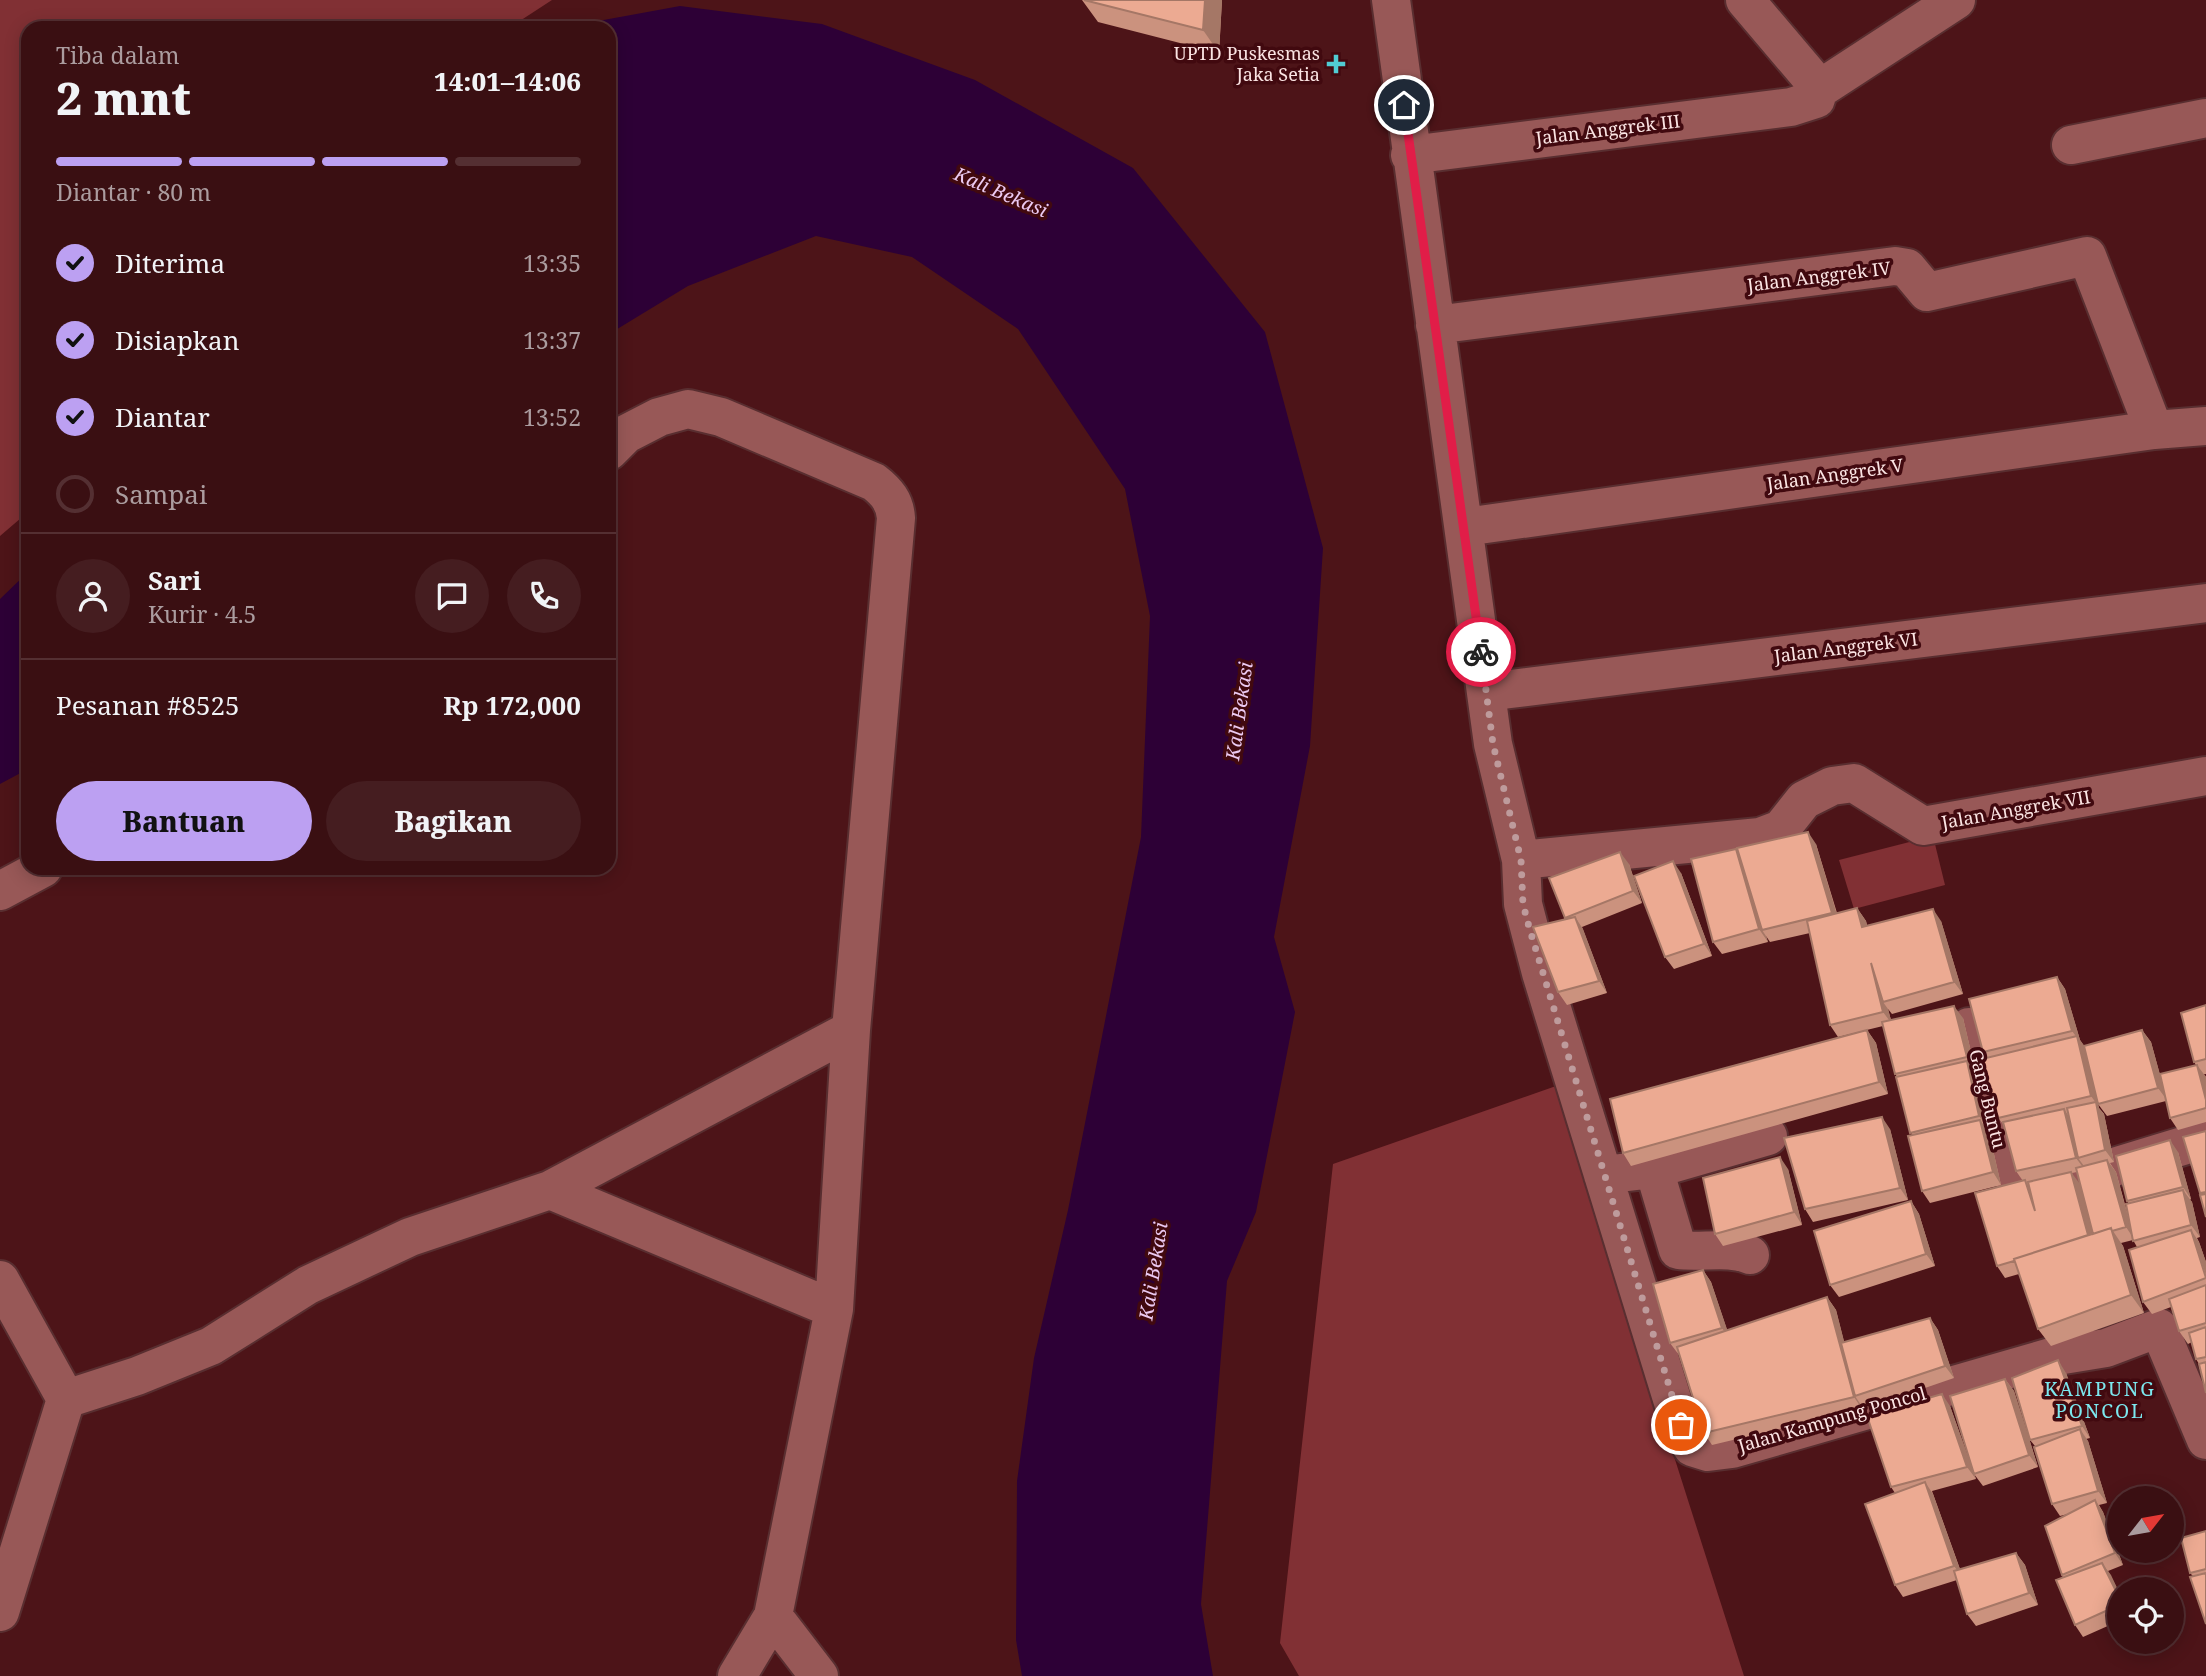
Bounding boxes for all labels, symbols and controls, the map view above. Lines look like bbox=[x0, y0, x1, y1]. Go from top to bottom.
text: Tiba dalam bbox=[56, 39, 179, 71]
place label: UPTD Puskesmas Jaka Setia bbox=[1174, 41, 1320, 86]
marker: UPTD Puskesmas Jaka Setia bbox=[1326, 54, 1346, 74]
text: 14:01–14:06 bbox=[434, 63, 581, 99]
text: 2 mnt bbox=[56, 66, 191, 128]
pin bbox=[1374, 75, 1434, 135]
icon: home bbox=[1385, 86, 1423, 124]
street label: Jalan Anggrek III bbox=[1533, 108, 1681, 150]
water label: Kali Bekasi bbox=[949, 160, 1052, 223]
text: Diantar · 80 m bbox=[56, 176, 211, 208]
icon: check bbox=[56, 244, 94, 282]
text: Diterima bbox=[115, 245, 225, 281]
text: 13:35 bbox=[523, 247, 581, 279]
street label: Jalan Anggrek IV bbox=[1745, 255, 1893, 297]
icon: check bbox=[56, 321, 94, 359]
text: Disiapkan bbox=[115, 322, 240, 358]
text: 13:37 bbox=[523, 324, 581, 356]
icon: check bbox=[56, 398, 94, 436]
text: Diantar bbox=[115, 399, 210, 435]
text: 13:52 bbox=[523, 401, 581, 433]
street label: Jalan Anggrek V bbox=[1764, 452, 1906, 496]
text: Sampai bbox=[115, 476, 207, 512]
button: person bbox=[56, 559, 130, 633]
button: chat bbox=[415, 559, 489, 633]
button: phone bbox=[507, 559, 581, 633]
text: Sari bbox=[148, 562, 201, 598]
text: Kurir · 4.5 bbox=[148, 598, 256, 630]
courier bbox=[1446, 617, 1516, 687]
street label: Jalan Anggrek VI bbox=[1772, 626, 1919, 668]
icon: bike bbox=[1462, 633, 1500, 671]
water label: Kali Bekasi bbox=[1219, 660, 1259, 763]
text: Pesanan #8525 bbox=[56, 687, 240, 723]
text: Rp 172,000 bbox=[443, 687, 581, 723]
button: Bantuan bbox=[56, 781, 312, 861]
button: Bagikan bbox=[326, 781, 581, 861]
street label: Jalan Anggrek VII bbox=[1938, 784, 2092, 834]
street label: Gang Buntu bbox=[1964, 1047, 2012, 1151]
water label: Kali Bekasi bbox=[1132, 1220, 1174, 1323]
district label: KAMPUNG PONCOL bbox=[2044, 1376, 2156, 1424]
street label: Jalan Kampung Poncol bbox=[1734, 1381, 1929, 1458]
pin bbox=[1651, 1395, 1711, 1455]
icon: bag bbox=[1662, 1406, 1700, 1444]
north arrow bbox=[2107, 1486, 2184, 1563]
map controls bbox=[2107, 1486, 2184, 1654]
button: locate bbox=[2107, 1577, 2184, 1654]

